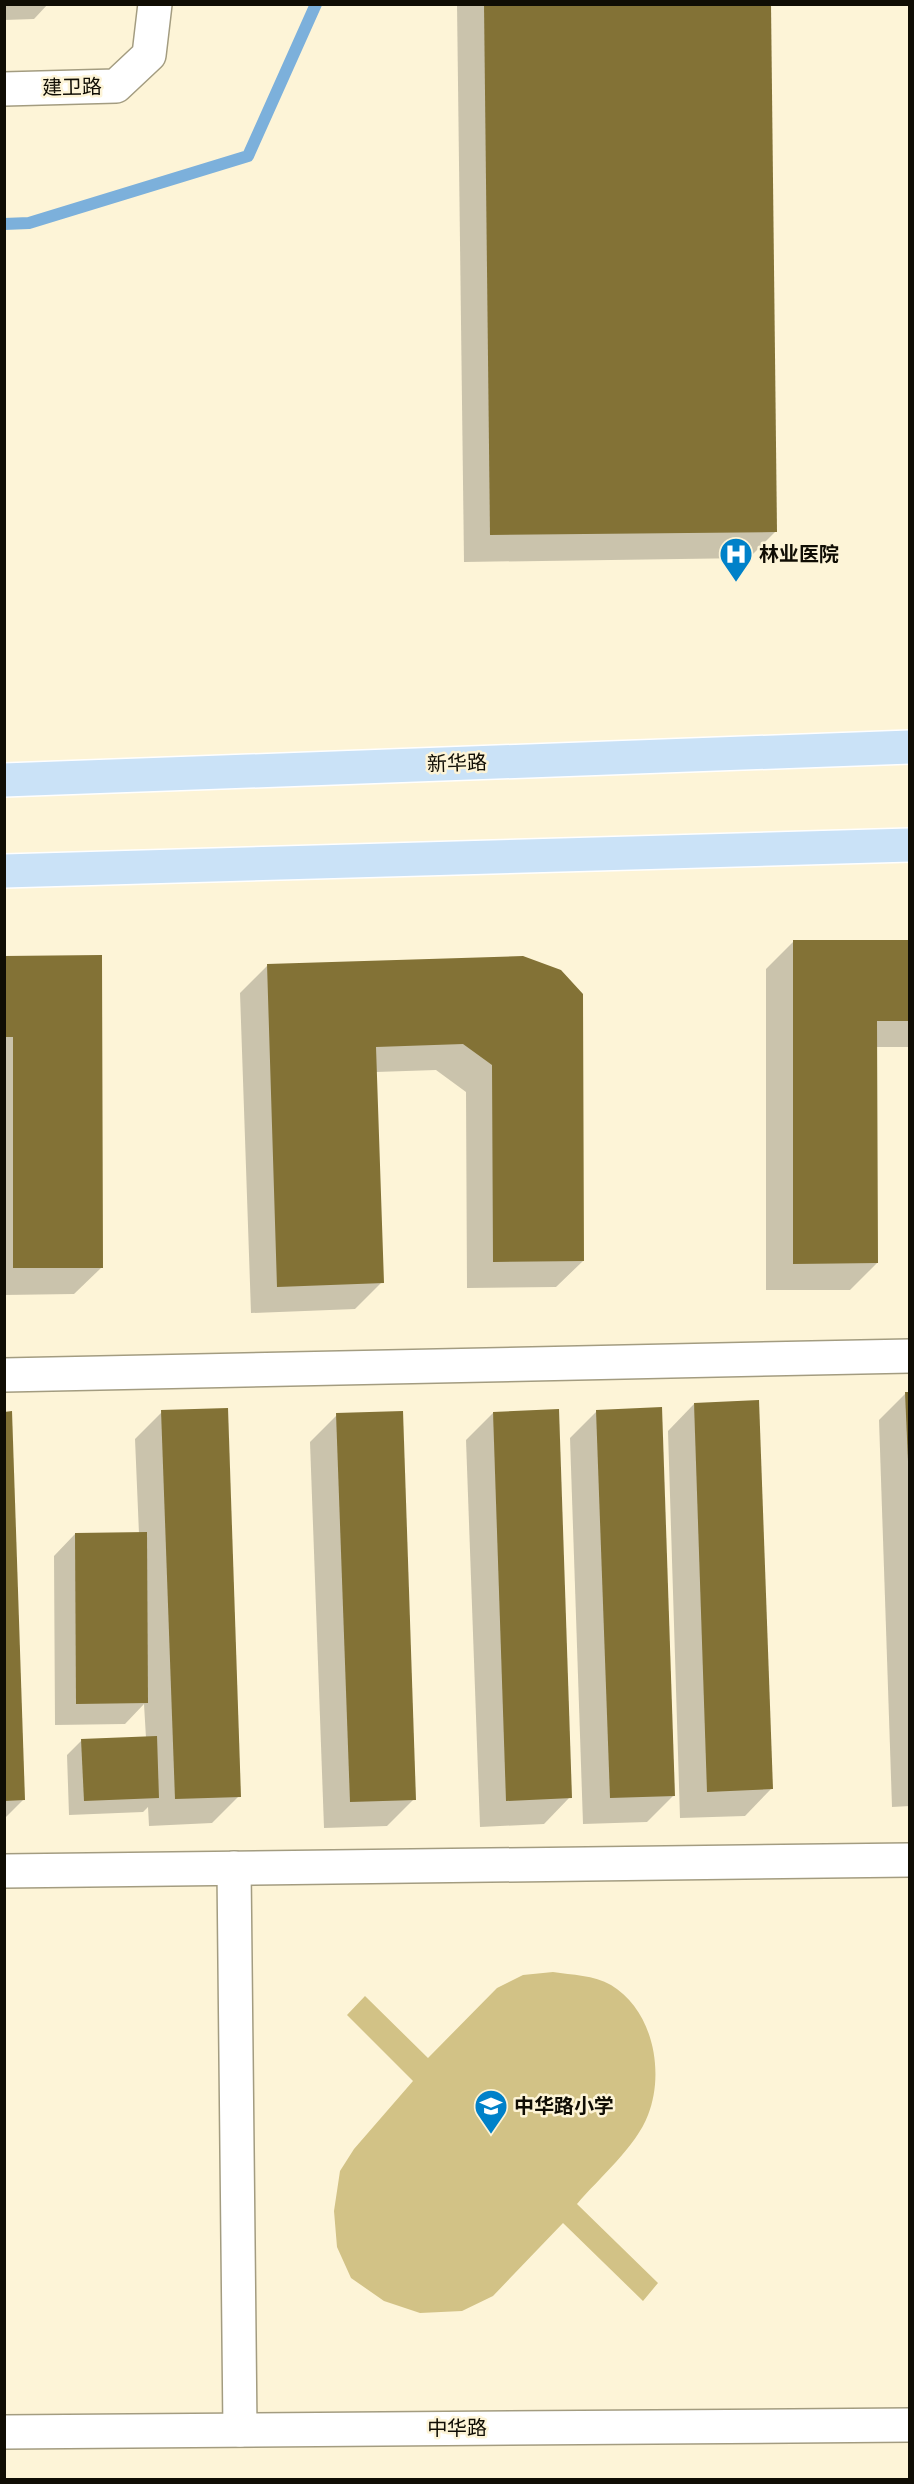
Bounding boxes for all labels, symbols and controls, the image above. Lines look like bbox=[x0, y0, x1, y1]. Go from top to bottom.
street label: 建卫路 bbox=[42, 73, 102, 99]
hospital icon: 林业医院 bbox=[718, 536, 754, 583]
place label: 林业医院 bbox=[759, 541, 839, 565]
street label: 新华路 bbox=[427, 749, 487, 775]
school or university icon: 中华路小学 bbox=[473, 2088, 509, 2135]
place label: 中华路小学 bbox=[514, 2093, 614, 2117]
street label: 中华路 bbox=[427, 2415, 487, 2439]

